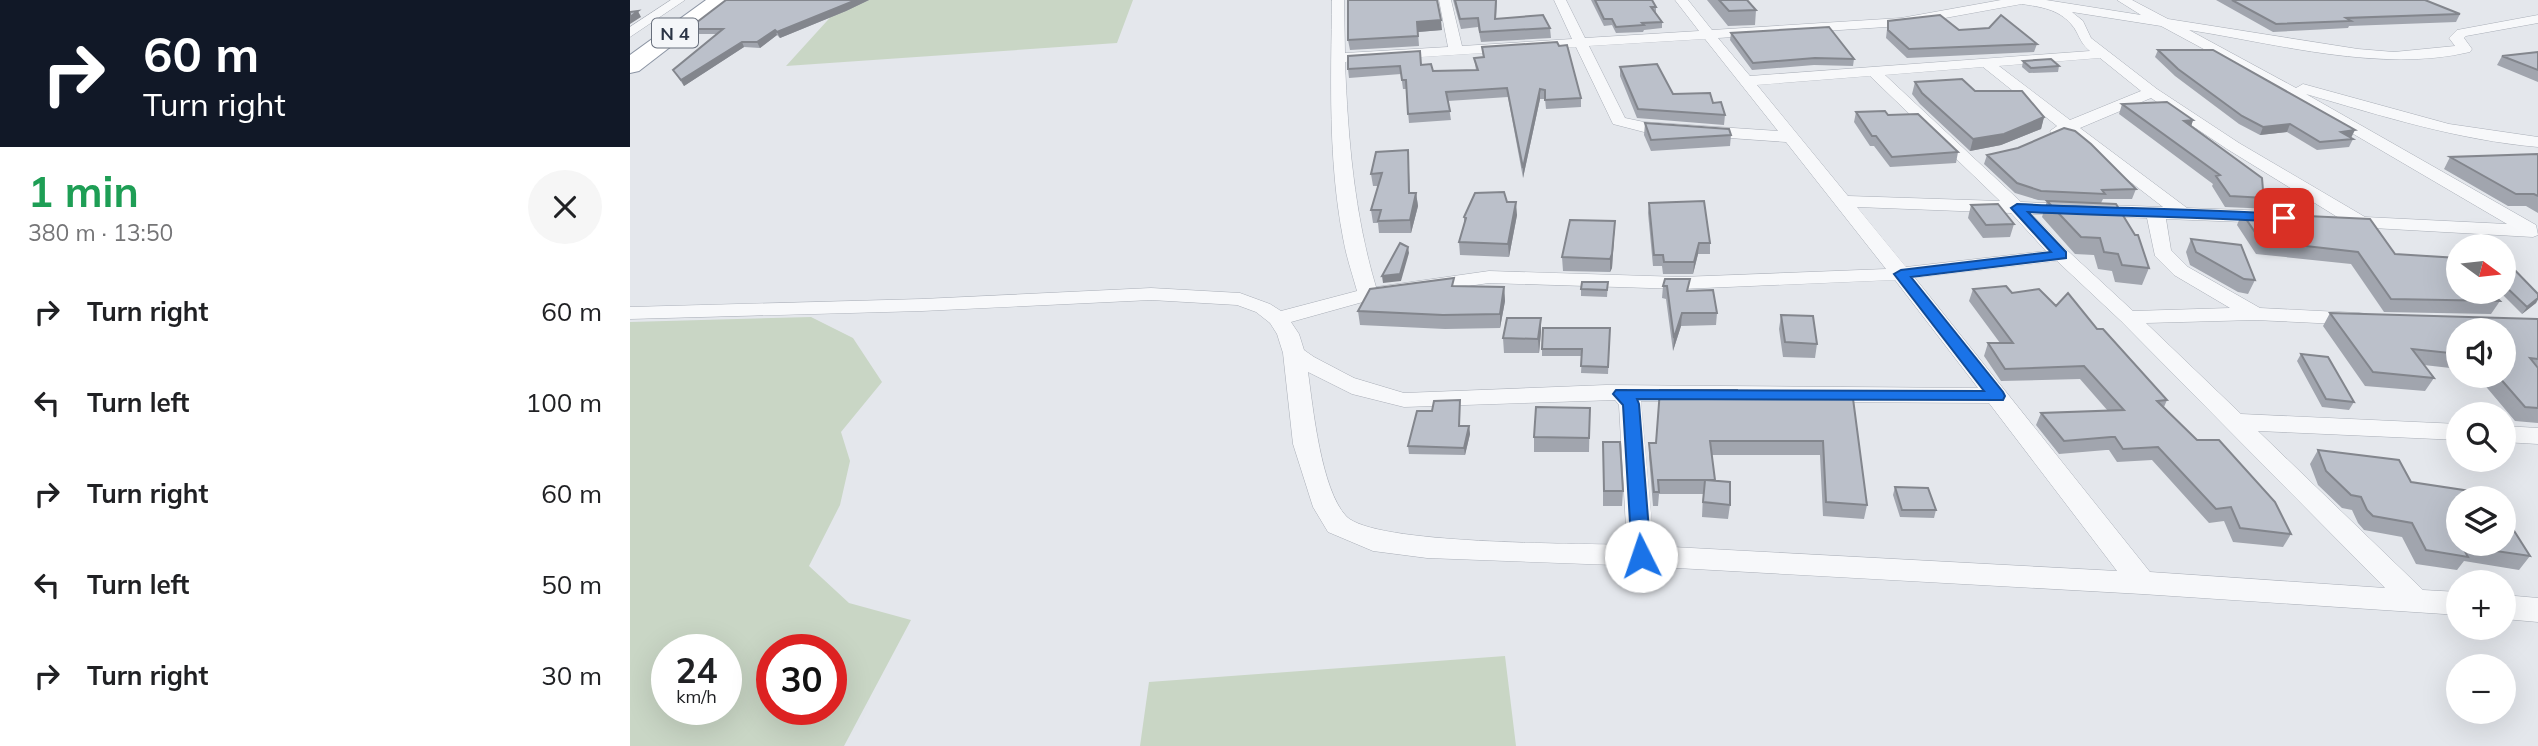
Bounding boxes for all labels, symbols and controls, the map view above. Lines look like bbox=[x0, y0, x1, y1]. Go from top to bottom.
road number: N 4 bbox=[652, 18, 698, 48]
text: 60 m bbox=[143, 23, 259, 84]
icon: right bbox=[28, 28, 119, 119]
text: Turn right bbox=[143, 84, 286, 124]
text: 1 min bbox=[28, 165, 139, 218]
button: close bbox=[528, 170, 602, 244]
pin bbox=[2254, 188, 2314, 248]
icon: arrive bbox=[2265, 199, 2303, 237]
text: 380 m · 13:50 bbox=[28, 218, 173, 247]
north arrow bbox=[2446, 234, 2516, 304]
map controls bbox=[2446, 234, 2516, 724]
icon: right bbox=[28, 293, 66, 331]
text: Turn right bbox=[87, 295, 208, 328]
text: 60 m bbox=[541, 295, 602, 328]
button: sound bbox=[2446, 318, 2516, 388]
icon: left bbox=[28, 384, 66, 422]
text: Turn left bbox=[87, 386, 189, 419]
text: 100 m bbox=[526, 386, 602, 419]
button: search bbox=[2446, 402, 2516, 472]
icon: right bbox=[28, 475, 66, 513]
text: Turn right bbox=[87, 477, 208, 510]
text: 60 m bbox=[541, 477, 602, 510]
button: layers bbox=[2446, 486, 2516, 556]
position arrow bbox=[1604, 519, 1678, 593]
icon: left bbox=[28, 566, 66, 604]
text: Turn left bbox=[87, 568, 189, 601]
text: 50 m bbox=[541, 568, 602, 601]
button: + bbox=[2446, 570, 2516, 640]
speed limit sign: 30 bbox=[756, 634, 847, 725]
text: 24 bbox=[675, 648, 718, 692]
button: − bbox=[2446, 654, 2516, 724]
icon: right bbox=[28, 657, 66, 695]
text: Turn right bbox=[87, 659, 208, 692]
text: 30 m bbox=[541, 659, 602, 692]
text: km/h bbox=[676, 685, 717, 708]

